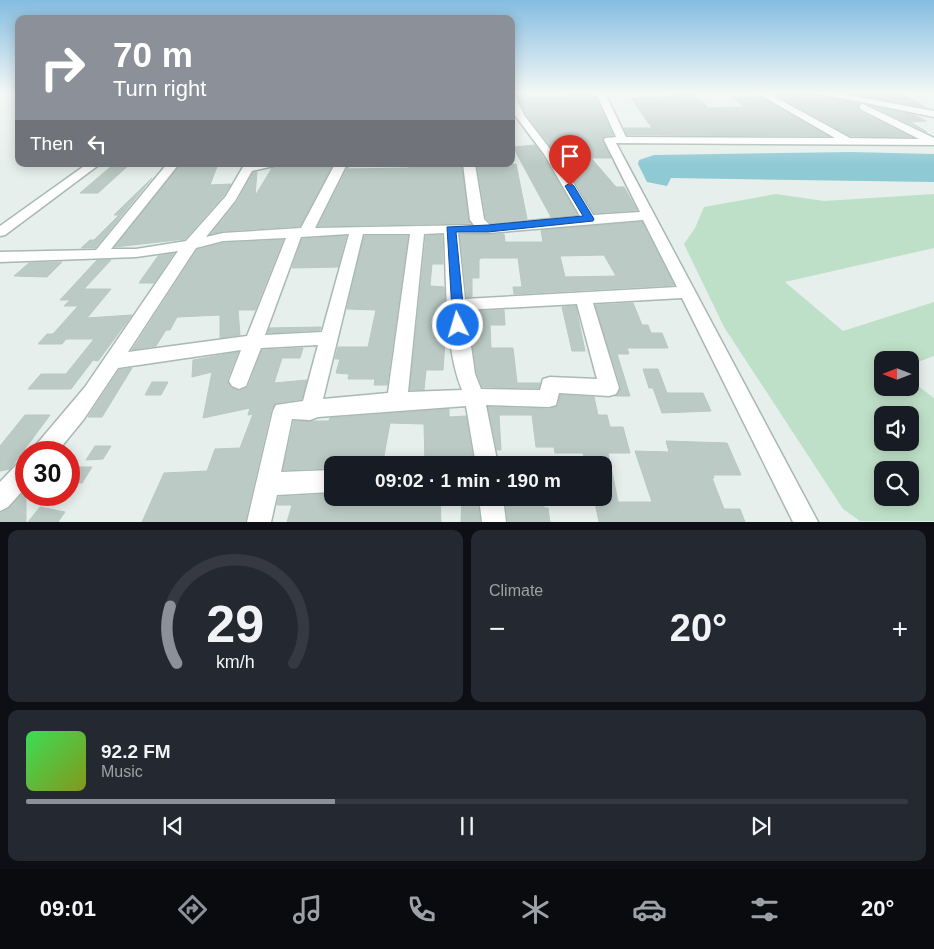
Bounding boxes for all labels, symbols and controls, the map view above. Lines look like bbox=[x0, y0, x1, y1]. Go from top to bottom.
icon: right bbox=[30, 35, 95, 100]
text: 70 m bbox=[113, 35, 193, 74]
text: Turn right bbox=[113, 76, 206, 101]
icon: left bbox=[83, 130, 111, 158]
text: Then bbox=[30, 133, 73, 154]
pin bbox=[549, 135, 591, 186]
icon: arrive bbox=[556, 142, 584, 170]
position arrow bbox=[431, 298, 483, 350]
north arrow bbox=[874, 351, 919, 396]
map controls bbox=[874, 351, 919, 506]
button: sound bbox=[874, 406, 919, 451]
speed limit sign: 30 bbox=[15, 441, 80, 506]
button: search bbox=[874, 461, 919, 506]
text: 09:02 · 1 min · 190 m bbox=[375, 470, 561, 491]
text: Climate bbox=[489, 582, 543, 599]
text: 29 bbox=[207, 595, 264, 653]
text: 20° bbox=[670, 607, 727, 649]
text: − bbox=[489, 613, 505, 644]
text: + bbox=[892, 613, 908, 644]
text: km/h bbox=[216, 652, 255, 672]
text: 92.2 FM bbox=[101, 741, 171, 762]
text: Music bbox=[101, 763, 143, 780]
icon: previous bbox=[159, 812, 187, 840]
icon: pause bbox=[453, 812, 481, 840]
icon: next bbox=[747, 812, 775, 840]
icon: directions bbox=[175, 892, 210, 927]
icon: music bbox=[290, 892, 325, 927]
icon: phone bbox=[404, 892, 439, 927]
icon: climate bbox=[518, 892, 553, 927]
icon: car bbox=[632, 892, 667, 927]
icon: filters bbox=[747, 892, 782, 927]
text: 09:01 bbox=[40, 896, 96, 921]
text: 20° bbox=[861, 896, 894, 921]

